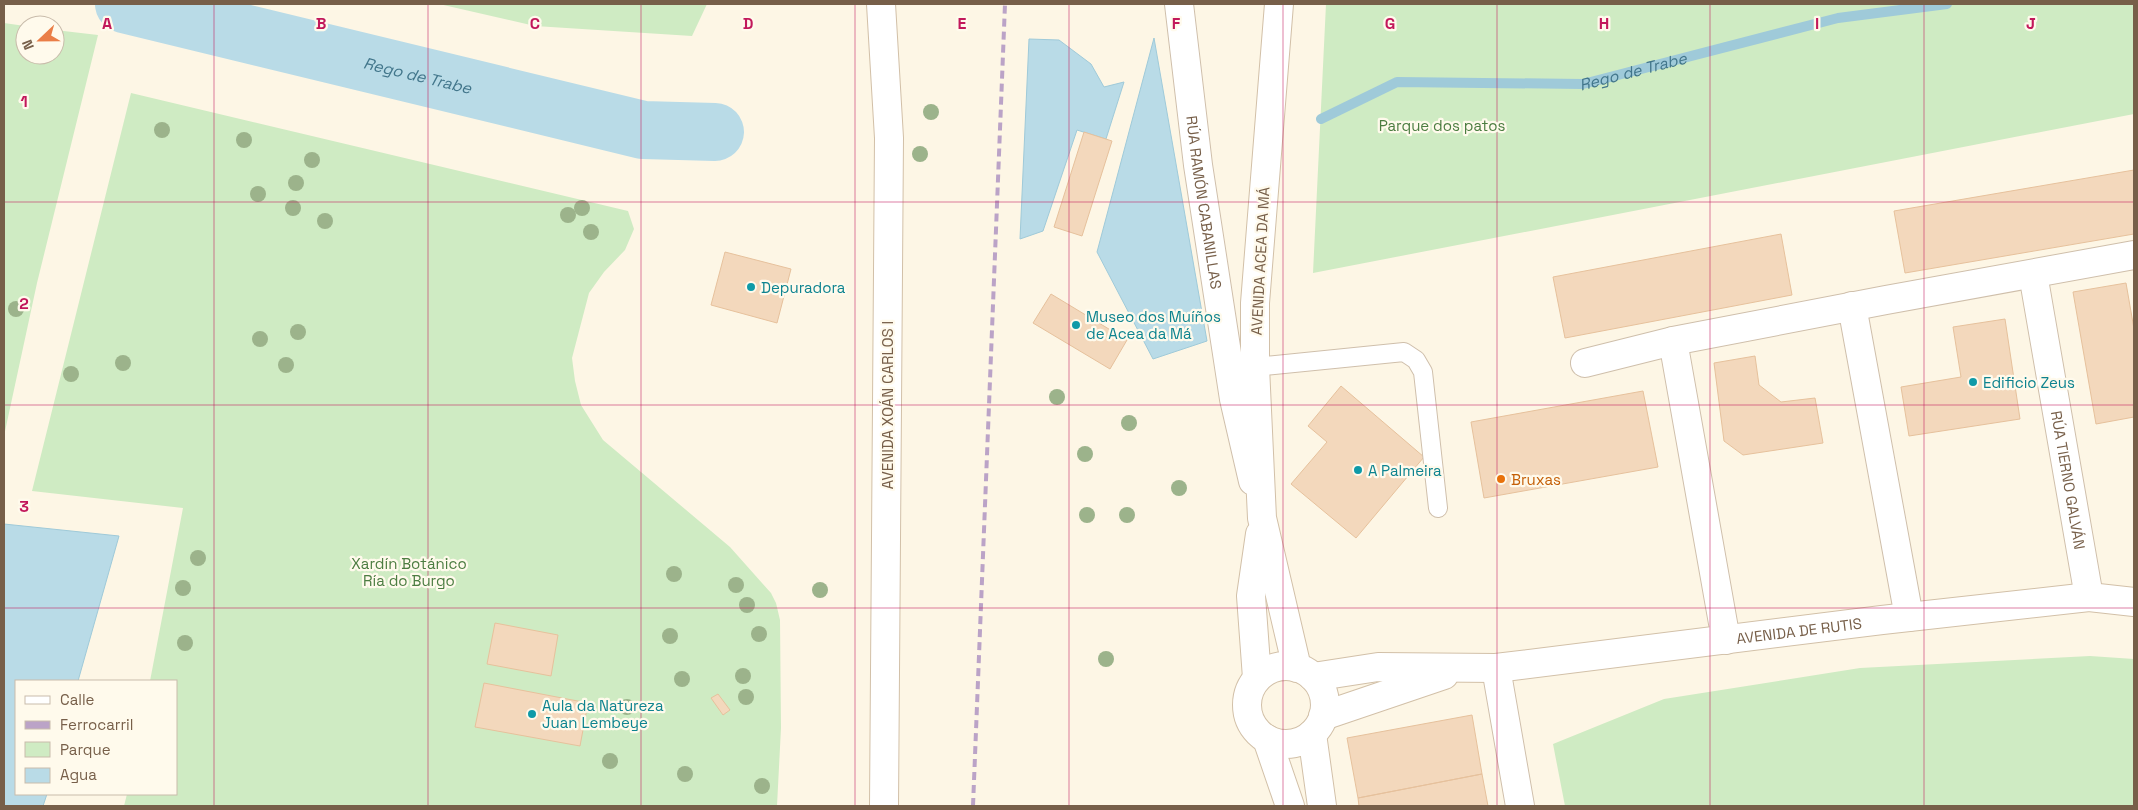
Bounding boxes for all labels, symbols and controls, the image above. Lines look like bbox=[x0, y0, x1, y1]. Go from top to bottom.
text: A bbox=[102, 13, 112, 34]
text: B bbox=[316, 13, 326, 34]
text: C bbox=[530, 13, 540, 34]
text: D bbox=[743, 13, 753, 34]
text: E bbox=[958, 13, 967, 34]
text: F bbox=[1172, 13, 1181, 34]
text: G bbox=[1385, 13, 1395, 34]
text: H bbox=[1599, 13, 1609, 34]
text: I bbox=[1815, 13, 1819, 34]
text: J bbox=[2026, 13, 2036, 34]
north arrow bbox=[15, 15, 65, 65]
text: N bbox=[18, 37, 38, 53]
water label: Rego de Trabe bbox=[1577, 47, 1689, 95]
water label: Rego de Trabe bbox=[361, 52, 474, 99]
text: 1 bbox=[20, 91, 28, 112]
street label: RÚA RAMÓN CABANILLAS bbox=[1183, 115, 1226, 290]
park label: Parque dos patos bbox=[1379, 116, 1505, 135]
street label: AVENIDA ACEA DA MÁ bbox=[1247, 186, 1273, 336]
place label: Depuradora bbox=[761, 278, 846, 297]
marker: Depuradora bbox=[745, 281, 757, 293]
text: 2 bbox=[19, 293, 29, 314]
place label: Museo dos Muíños de Acea da Má bbox=[1086, 307, 1221, 343]
marker: Museo dos Muíños de Acea da Má bbox=[1070, 319, 1082, 331]
street label: AVENIDA XOÁN CARLOS I bbox=[878, 321, 897, 489]
place label: Edificio Zeus bbox=[1983, 373, 2075, 392]
marker: Edificio Zeus bbox=[1967, 376, 1979, 388]
street label: RÚA TIERNO GALVÁN bbox=[2047, 409, 2090, 551]
place label: A Palmeira bbox=[1368, 461, 1442, 480]
marker: A Palmeira bbox=[1352, 464, 1364, 476]
place label: Bruxas bbox=[1511, 470, 1561, 489]
marker: Bruxas bbox=[1495, 473, 1507, 485]
text: 3 bbox=[19, 496, 29, 517]
park label: Xardín Botánico Ría do Burgo bbox=[351, 554, 467, 590]
street label: AVENIDA DE RUTIS bbox=[1735, 613, 1863, 648]
legend bbox=[15, 680, 178, 795]
text: Calle bbox=[60, 690, 95, 709]
place label: Aula da Natureza Juan Lembeye bbox=[542, 696, 664, 732]
marker: Aula da Natureza Juan Lembeye bbox=[526, 708, 538, 720]
text: Ferrocarril bbox=[60, 715, 133, 734]
text: Parque bbox=[60, 740, 111, 759]
text: Agua bbox=[60, 765, 97, 784]

